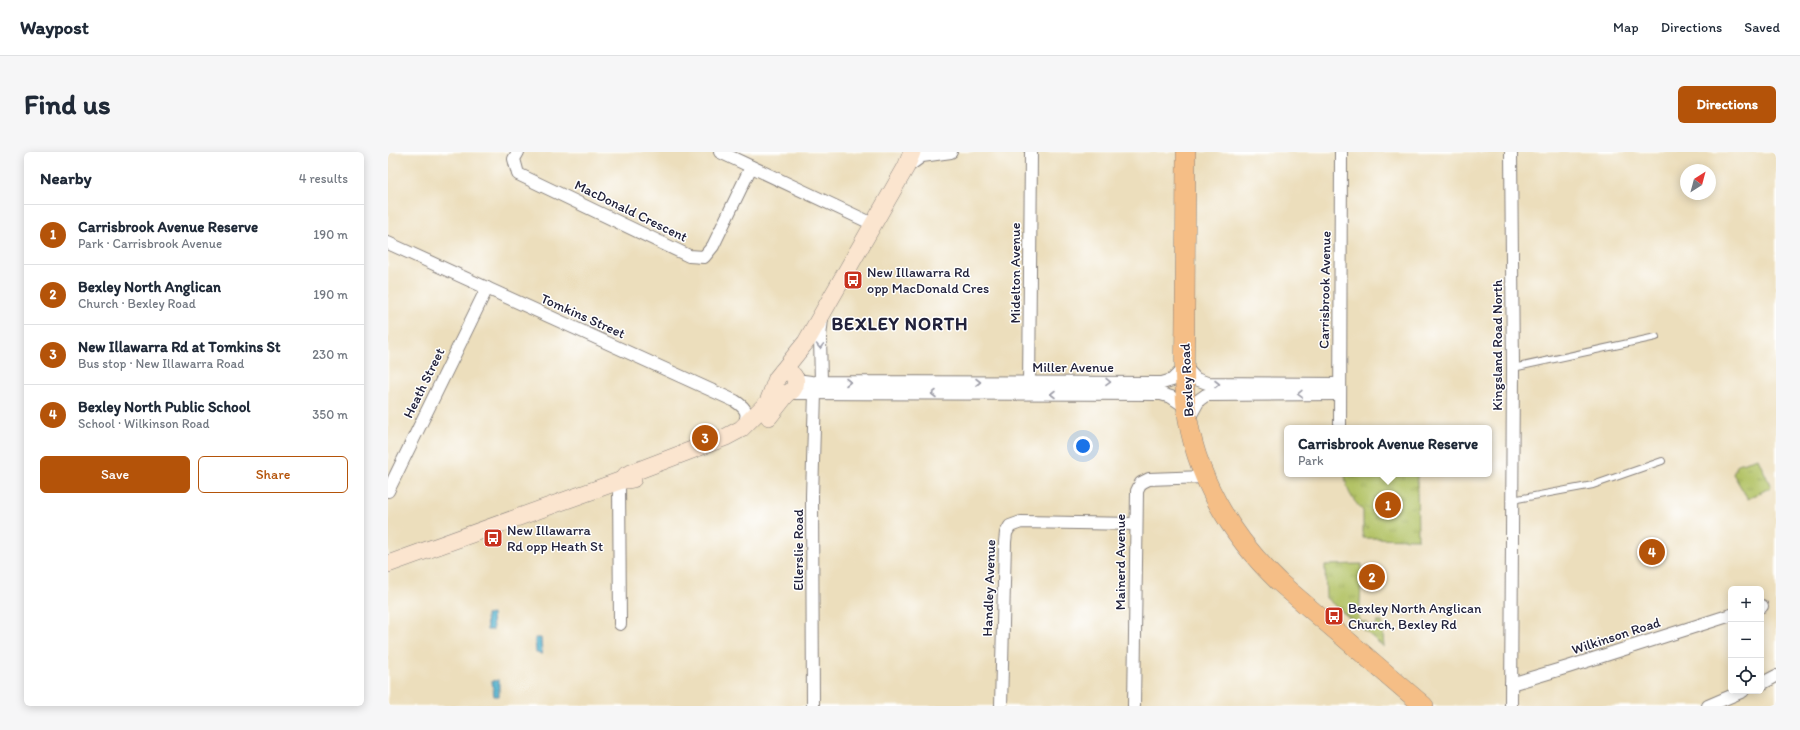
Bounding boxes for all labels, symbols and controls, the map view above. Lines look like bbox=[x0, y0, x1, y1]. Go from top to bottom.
text: Waypost bbox=[20, 16, 89, 39]
text: Map bbox=[1613, 19, 1639, 36]
text: Directions bbox=[1661, 19, 1722, 36]
text: Saved bbox=[1744, 19, 1780, 36]
button: Directions bbox=[1678, 86, 1776, 123]
text: Find us bbox=[24, 87, 111, 121]
north arrow bbox=[1680, 164, 1716, 200]
text: Nearby bbox=[40, 168, 92, 188]
text: 4 results bbox=[299, 171, 348, 186]
street label: MacDonald Crescent bbox=[572, 176, 690, 246]
text: Carrisbrook Avenue Reserve bbox=[78, 218, 258, 236]
street label: Midelton Avenue bbox=[1007, 222, 1024, 323]
text: 1 bbox=[50, 227, 56, 242]
text: 190 m bbox=[313, 227, 348, 242]
street label: Carrisbrook Avenue bbox=[1315, 231, 1335, 349]
text: Park · Carrisbrook Avenue bbox=[78, 236, 222, 251]
place label: New Illawarra Rd opp MacDonald Cres bbox=[867, 264, 989, 297]
bus stop icon: New Illawarra Rd opp MacDonald Cres bbox=[842, 269, 864, 291]
text: Bexley North Anglican bbox=[78, 278, 221, 296]
street label: Kingsland Road North bbox=[1489, 279, 1506, 411]
text: 2 bbox=[50, 287, 56, 302]
text: 190 m bbox=[313, 287, 348, 302]
street label: Tomkins Street bbox=[538, 290, 628, 342]
text: Church · Bexley Road bbox=[78, 296, 196, 311]
district label: BEXLEY NORTH bbox=[831, 313, 969, 335]
text: New Illawarra Rd at Tomkins St bbox=[78, 338, 281, 356]
one-way arrow bbox=[816, 343, 824, 349]
street label: Bexley Road bbox=[1177, 343, 1197, 417]
street label: Heath Street bbox=[400, 345, 448, 421]
text: 3 bbox=[49, 347, 57, 362]
text: 230 m bbox=[312, 347, 348, 362]
text: Bus stop · New Illawarra Road bbox=[78, 356, 245, 371]
street label: Miller Avenue bbox=[1032, 359, 1114, 376]
one-way arrow bbox=[845, 378, 851, 386]
one-way arrow bbox=[975, 378, 981, 386]
one-way arrow bbox=[1105, 378, 1111, 386]
one-way arrow bbox=[1214, 380, 1220, 388]
one-way arrow bbox=[931, 390, 937, 398]
one-way arrow bbox=[1050, 390, 1056, 398]
one-way arrow bbox=[1297, 390, 1303, 398]
text: Bexley North Public School bbox=[78, 398, 251, 416]
text: 4 bbox=[49, 407, 57, 422]
text: 350 m bbox=[312, 407, 348, 422]
text: School · Wilkinson Road bbox=[78, 416, 210, 431]
pin: 3 bbox=[692, 423, 718, 453]
popup bbox=[1284, 425, 1492, 477]
text: Carrisbrook Avenue Reserve bbox=[1298, 435, 1478, 453]
your location bbox=[1073, 436, 1093, 456]
text: Park bbox=[1298, 453, 1324, 468]
button: Save bbox=[40, 456, 190, 493]
button: Share bbox=[198, 456, 348, 493]
pin: 1 bbox=[1375, 490, 1401, 520]
street label: Ellerslie Road bbox=[790, 509, 807, 591]
street label: Mainerd Avenue bbox=[1112, 514, 1129, 610]
place label: New Illawarra Rd opp Heath St bbox=[507, 522, 603, 555]
bus stop icon: New Illawarra Rd opp Heath St bbox=[482, 527, 504, 549]
pin: 4 bbox=[1639, 537, 1665, 567]
street label: Handley Avenue bbox=[979, 539, 999, 637]
pin: 2 bbox=[1359, 562, 1385, 592]
map controls bbox=[1728, 586, 1764, 694]
button: + bbox=[1728, 586, 1764, 622]
place label: Bexley North Anglican Church, Bexley Rd bbox=[1348, 600, 1482, 633]
bus stop icon: Bexley North Anglican Church, Bexley Rd bbox=[1323, 605, 1345, 627]
street label: Wilkinson Road bbox=[1570, 614, 1663, 658]
button: − bbox=[1728, 622, 1764, 658]
button: locate bbox=[1728, 658, 1764, 694]

